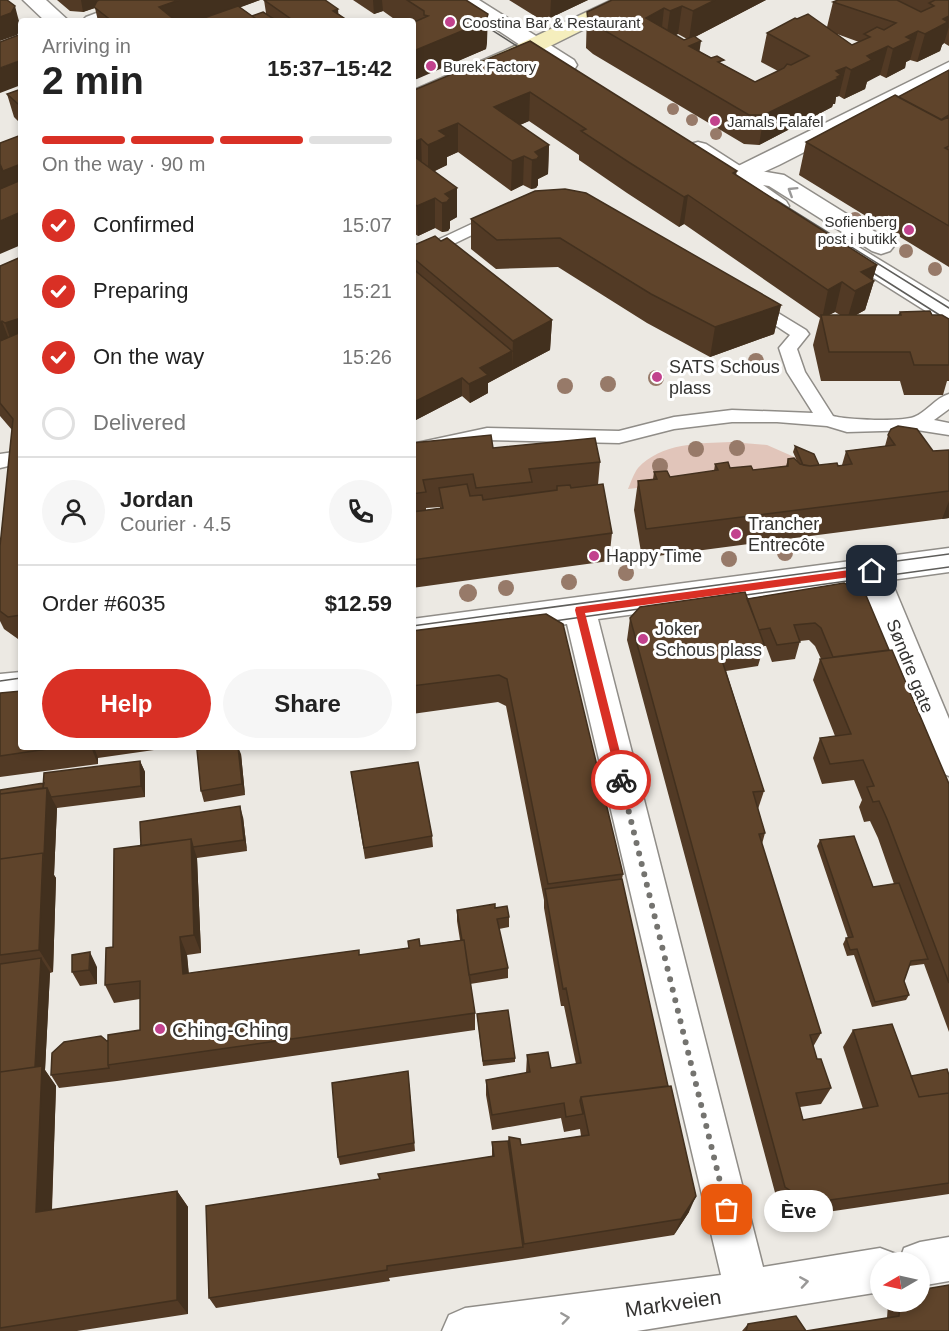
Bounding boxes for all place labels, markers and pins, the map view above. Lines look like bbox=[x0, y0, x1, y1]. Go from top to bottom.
place label: Coostina Bar & Restaurant bbox=[462, 14, 641, 31]
marker: Coostina Bar & Restaurant bbox=[443, 15, 457, 29]
place label: Burek Factory bbox=[443, 58, 537, 75]
marker: Burek Factory bbox=[424, 59, 438, 73]
place label: Jamals Falafel bbox=[727, 113, 824, 130]
marker: Jamals Falafel bbox=[708, 114, 722, 128]
place label: Sofienberg post i butikk bbox=[818, 213, 897, 247]
marker: Sofienberg post i butikk bbox=[902, 223, 916, 237]
place label: SATS Schous plass bbox=[669, 357, 780, 398]
marker: SATS Schous plass bbox=[650, 370, 664, 384]
place label: Trancher Entrecôte bbox=[748, 514, 825, 555]
marker: Trancher Entrecôte bbox=[729, 527, 743, 541]
pin bbox=[846, 545, 897, 596]
place label: Happy Time bbox=[606, 546, 702, 566]
marker: Happy Time bbox=[587, 549, 601, 563]
place label: Joker Schous plass bbox=[655, 619, 762, 660]
marker: Joker Schous plass bbox=[636, 632, 650, 646]
place label: Ching-Ching bbox=[172, 1018, 289, 1041]
marker: Ching-Ching bbox=[153, 1022, 167, 1036]
pin bbox=[701, 1184, 752, 1235]
callout: Ève bbox=[763, 1189, 832, 1231]

